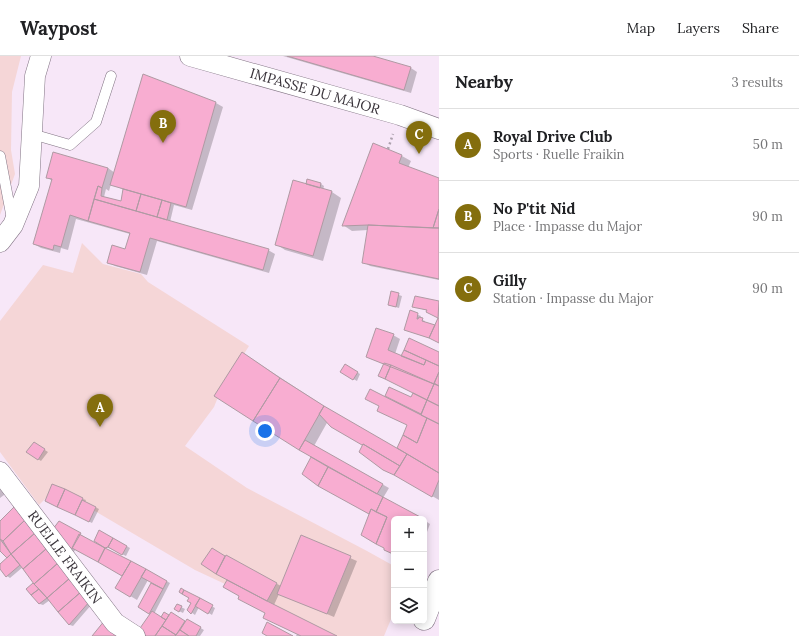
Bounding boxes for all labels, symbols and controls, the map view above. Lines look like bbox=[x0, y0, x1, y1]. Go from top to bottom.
text: Waypost bbox=[20, 16, 97, 40]
text: Map bbox=[627, 19, 655, 37]
text: Layers bbox=[677, 19, 720, 37]
text: Share bbox=[742, 19, 779, 37]
street label: IMPASSE DU MAJOR bbox=[248, 64, 382, 118]
text: Nearby bbox=[455, 71, 513, 93]
text: 3 results bbox=[731, 74, 783, 91]
pin: B bbox=[150, 110, 176, 143]
pin: C bbox=[406, 121, 432, 154]
text: Royal Drive Club bbox=[493, 127, 612, 146]
text: A bbox=[464, 136, 472, 153]
text: 50 m bbox=[753, 136, 783, 153]
text: Sports · Ruelle Fraikin bbox=[493, 146, 624, 163]
text: No P'tit Nid bbox=[493, 199, 575, 218]
text: B bbox=[464, 208, 472, 225]
text: 90 m bbox=[752, 208, 783, 225]
text: Place · Impasse du Major bbox=[493, 218, 642, 235]
text: Gilly bbox=[493, 271, 527, 290]
text: C bbox=[464, 280, 472, 297]
text: 90 m bbox=[752, 280, 783, 297]
text: Station · Impasse du Major bbox=[493, 290, 653, 307]
pin: A bbox=[87, 394, 113, 427]
your location bbox=[255, 421, 275, 441]
street label: RUELLE FRAIKIN bbox=[24, 507, 106, 607]
map controls bbox=[391, 516, 427, 624]
button: + bbox=[391, 516, 427, 552]
button: − bbox=[391, 552, 427, 588]
button: layers bbox=[391, 588, 427, 624]

